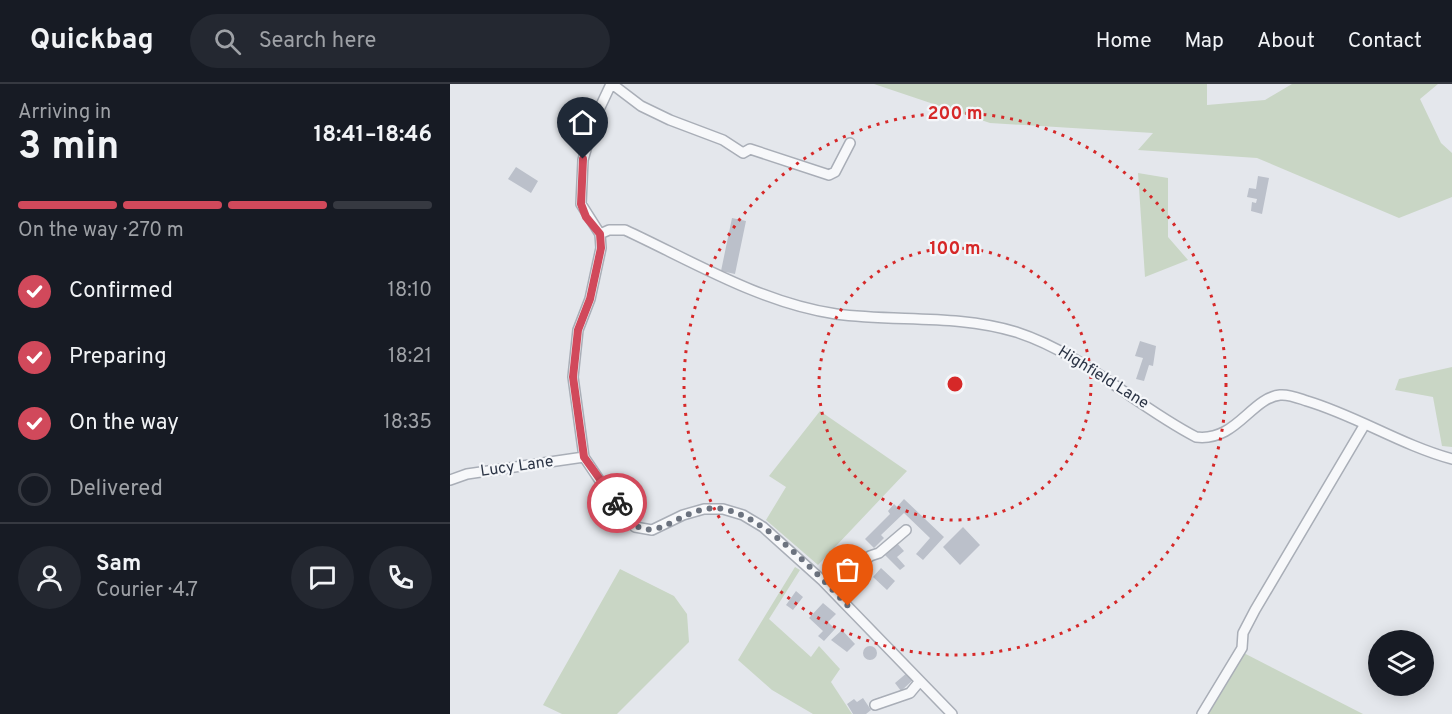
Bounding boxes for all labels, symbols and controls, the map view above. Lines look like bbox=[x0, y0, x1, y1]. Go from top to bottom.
search box bbox=[190, 14, 610, 68]
text: Quickbag bbox=[30, 23, 154, 59]
icon: search bbox=[211, 25, 244, 58]
text: Search here bbox=[259, 28, 376, 55]
text: Home bbox=[1096, 28, 1152, 55]
text: Map bbox=[1185, 28, 1224, 55]
text: About bbox=[1257, 28, 1315, 55]
text: Contact bbox=[1348, 28, 1422, 55]
pin bbox=[557, 97, 608, 159]
text: Arriving in bbox=[18, 100, 111, 126]
text: 200 m bbox=[927, 103, 983, 126]
icon: home bbox=[566, 106, 599, 139]
text: 18:41–18:46 bbox=[313, 122, 432, 149]
text: 3 min bbox=[18, 124, 119, 173]
text: On the way · 270 m bbox=[18, 218, 184, 244]
text: 100 m bbox=[929, 238, 981, 261]
icon: check bbox=[18, 275, 51, 308]
text: Confirmed bbox=[69, 278, 173, 305]
text: 18:10 bbox=[388, 278, 432, 304]
icon: check bbox=[18, 341, 51, 374]
street label: Highfield Lane bbox=[1054, 342, 1152, 414]
text: Preparing bbox=[69, 344, 167, 371]
text: 18:21 bbox=[388, 344, 432, 370]
centre of rings bbox=[945, 374, 965, 394]
icon: check bbox=[18, 407, 51, 440]
text: On the way bbox=[69, 410, 179, 437]
text: 18:35 bbox=[383, 410, 432, 436]
street label: Lucy Lane bbox=[479, 452, 555, 482]
courier bbox=[587, 473, 647, 533]
text: Delivered bbox=[69, 476, 163, 503]
icon: bike bbox=[601, 487, 634, 520]
pin bbox=[822, 544, 873, 606]
button: person bbox=[18, 546, 81, 609]
button: chat bbox=[291, 546, 354, 609]
button: phone bbox=[369, 546, 432, 609]
text: Sam bbox=[96, 551, 141, 578]
icon: bag bbox=[831, 553, 864, 586]
text: Courier · 4.7 bbox=[96, 578, 198, 604]
map controls bbox=[1368, 630, 1434, 696]
button: layers bbox=[1368, 630, 1434, 696]

